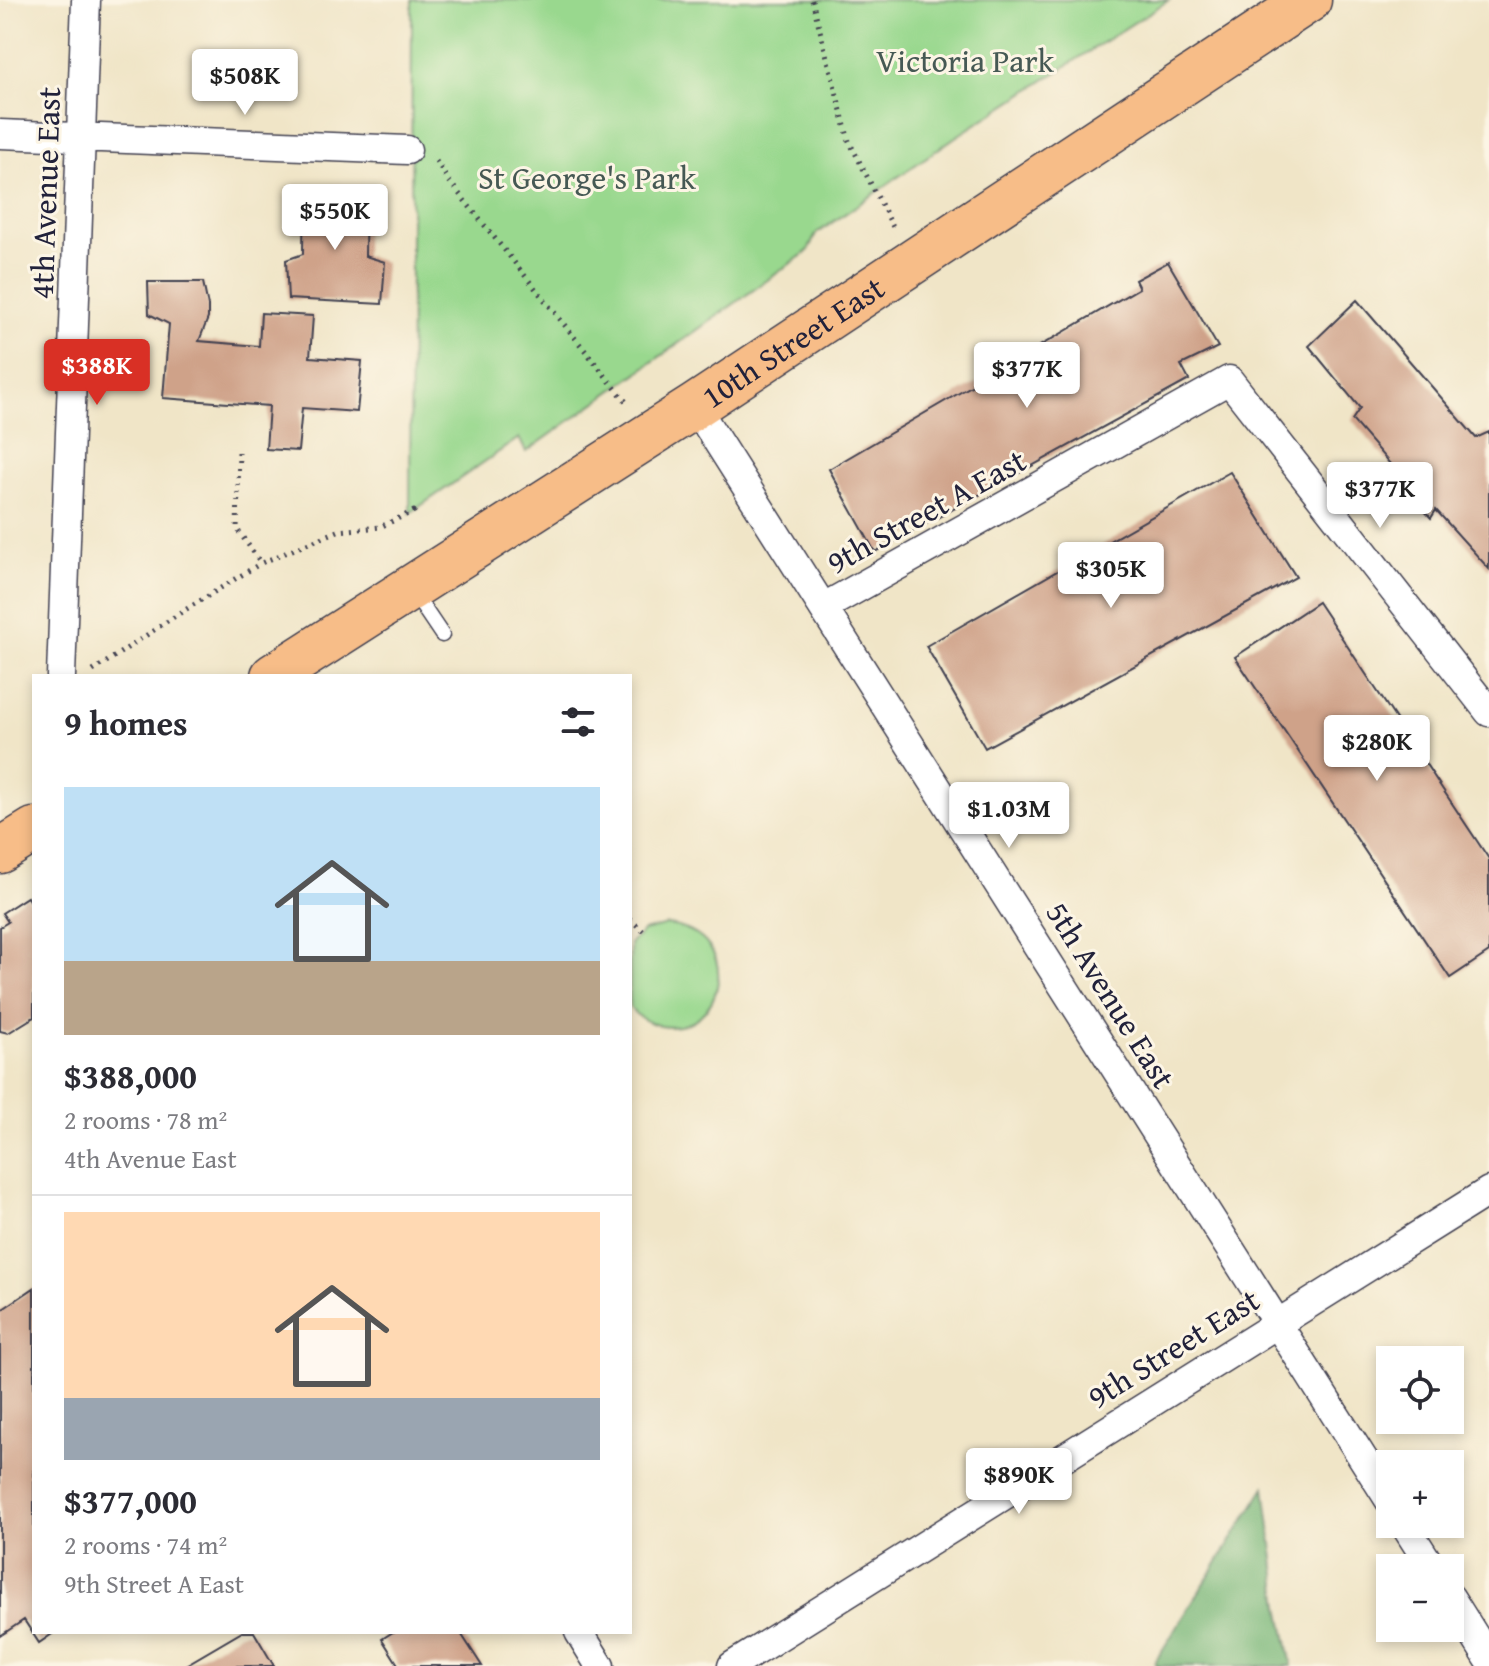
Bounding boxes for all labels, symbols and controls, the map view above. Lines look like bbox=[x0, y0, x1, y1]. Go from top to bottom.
park label: Victoria Park bbox=[876, 37, 1055, 84]
pin: $508K bbox=[189, 49, 301, 117]
text: $508K bbox=[210, 55, 280, 94]
street label: 4th Avenue East bbox=[18, 86, 72, 300]
park label: St George's Park bbox=[478, 154, 697, 201]
pin: $550K bbox=[279, 184, 391, 252]
text: $550K bbox=[300, 190, 370, 229]
street label: 10th Street East bbox=[692, 264, 893, 419]
pin: $388K bbox=[41, 339, 153, 407]
pin: $377K bbox=[971, 342, 1083, 410]
text: $388K bbox=[62, 345, 132, 384]
text: $377K bbox=[992, 348, 1062, 387]
street label: 9th Street A East bbox=[818, 437, 1034, 585]
pin: $377K bbox=[1324, 462, 1436, 530]
text: $377K bbox=[1345, 468, 1415, 507]
pin: $305K bbox=[1055, 542, 1167, 610]
text: $305K bbox=[1076, 548, 1146, 587]
text: 9 homes bbox=[64, 698, 188, 747]
icon: filters bbox=[556, 700, 600, 744]
pin: $280K bbox=[1321, 715, 1433, 783]
text: $280K bbox=[1342, 721, 1412, 760]
pin: $1.03M bbox=[944, 782, 1074, 850]
text: $1.03M bbox=[967, 788, 1051, 827]
icon: home bbox=[260, 839, 404, 983]
street label: 5th Avenue East bbox=[1035, 892, 1187, 1098]
text: $388,000 bbox=[64, 1051, 197, 1100]
text: 2 rooms · 78 m² bbox=[64, 1100, 227, 1139]
text: 4th Avenue East bbox=[64, 1139, 237, 1178]
icon: home bbox=[260, 1264, 404, 1408]
street label: 9th Street East bbox=[1078, 1276, 1268, 1420]
map controls bbox=[1376, 1346, 1464, 1642]
button: locate bbox=[1376, 1346, 1464, 1434]
pin: $890K bbox=[963, 1448, 1075, 1516]
button: + bbox=[1376, 1450, 1464, 1538]
text: $890K bbox=[984, 1454, 1054, 1493]
text: $377,000 bbox=[64, 1476, 197, 1525]
text: 2 rooms · 74 m² bbox=[64, 1525, 227, 1564]
button: − bbox=[1376, 1554, 1464, 1642]
text: 9th Street A East bbox=[64, 1564, 244, 1603]

